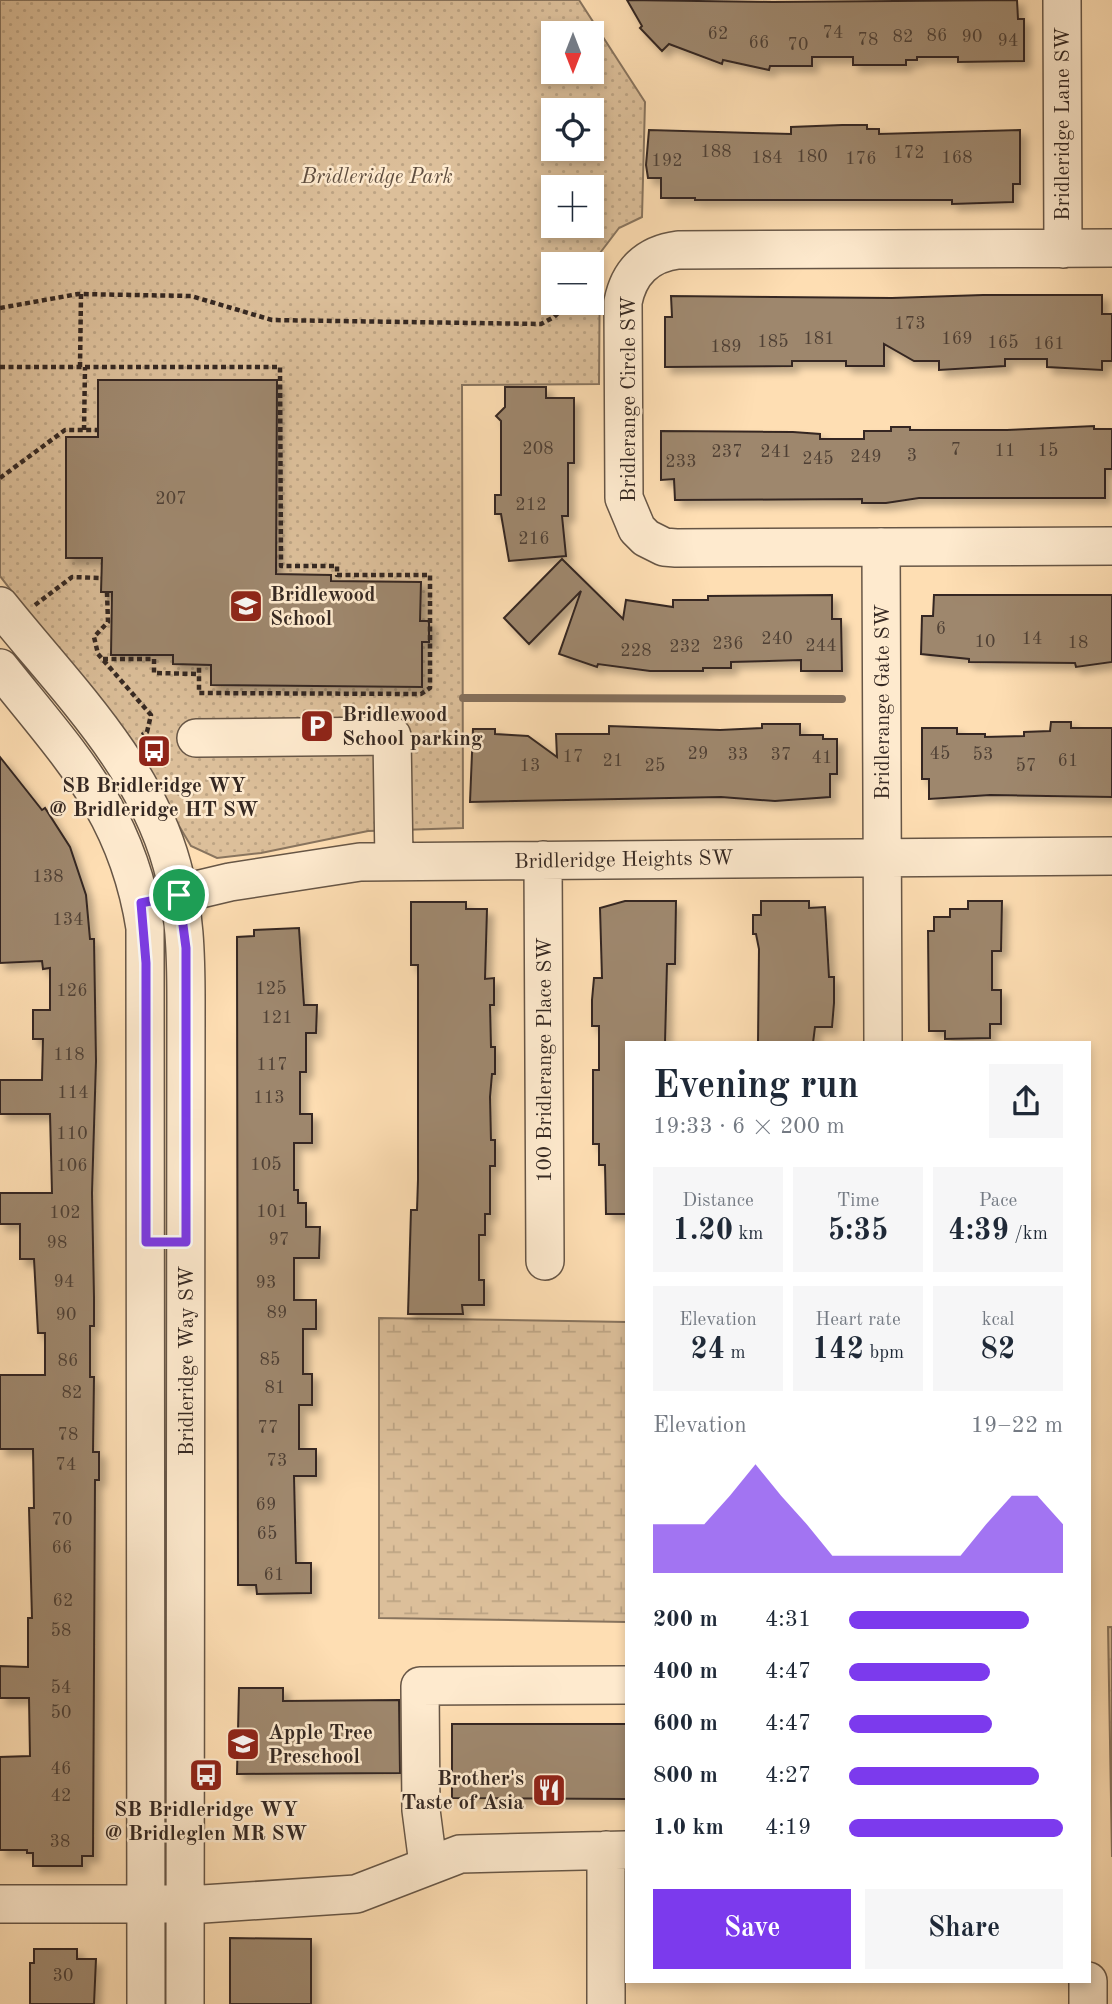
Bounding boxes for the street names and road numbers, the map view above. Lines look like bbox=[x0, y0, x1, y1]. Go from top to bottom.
street label: Bridleridge Lane SW bbox=[1053, 27, 1074, 221]
street label: Bridlerange Circle SW bbox=[619, 296, 640, 502]
street label: Bridlerange Gate SW bbox=[873, 604, 894, 800]
street label: Bridleridge Heights SW bbox=[514, 848, 734, 873]
street label: 100 Bridlerange Place SW bbox=[535, 937, 556, 1183]
street label: Bridleridge Way SW bbox=[177, 1266, 198, 1456]

